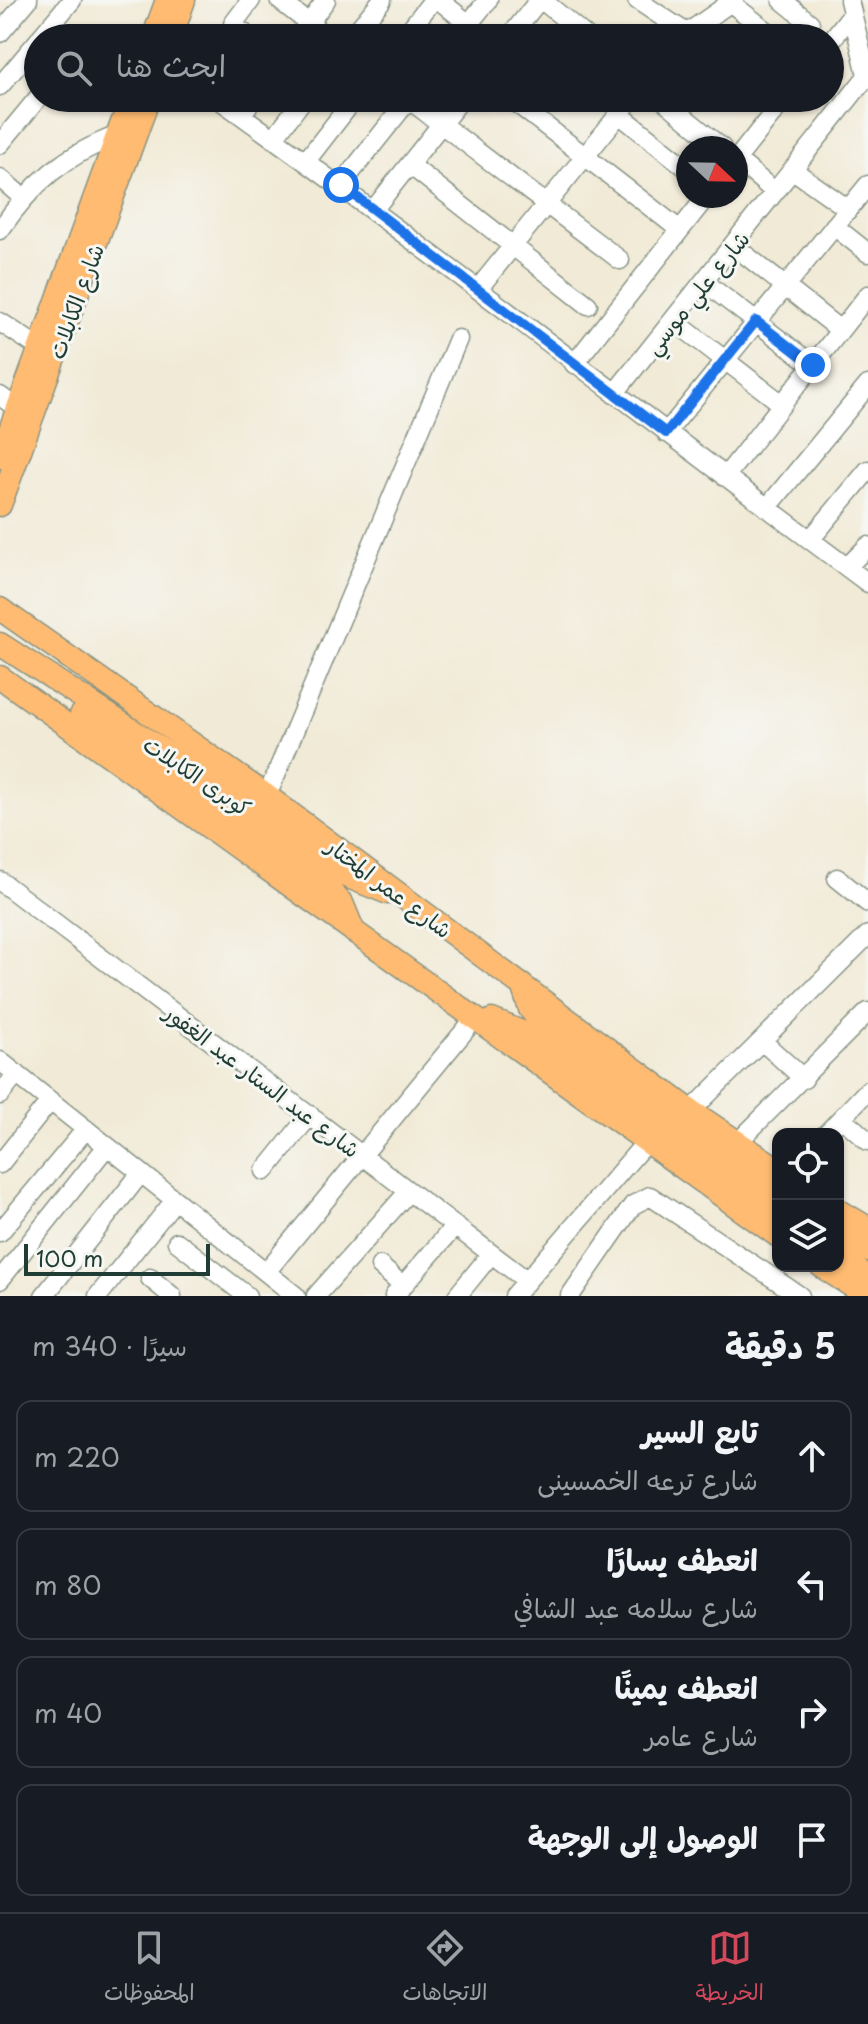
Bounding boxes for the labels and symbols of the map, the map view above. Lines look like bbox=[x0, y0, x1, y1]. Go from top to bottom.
north arrow bbox=[676, 136, 748, 208]
route start bbox=[323, 167, 359, 203]
street label: شارع علي موسي bbox=[636, 223, 760, 364]
street label: شارع الكابلات bbox=[39, 239, 112, 363]
route end bbox=[795, 347, 831, 383]
street label: كوبرى الكابلات bbox=[137, 727, 259, 823]
street label: شارع عمر المختار bbox=[318, 828, 460, 946]
street label: شارع عبد الستار عبد الغفور bbox=[156, 994, 368, 1165]
scale bar bbox=[24, 1240, 210, 1276]

